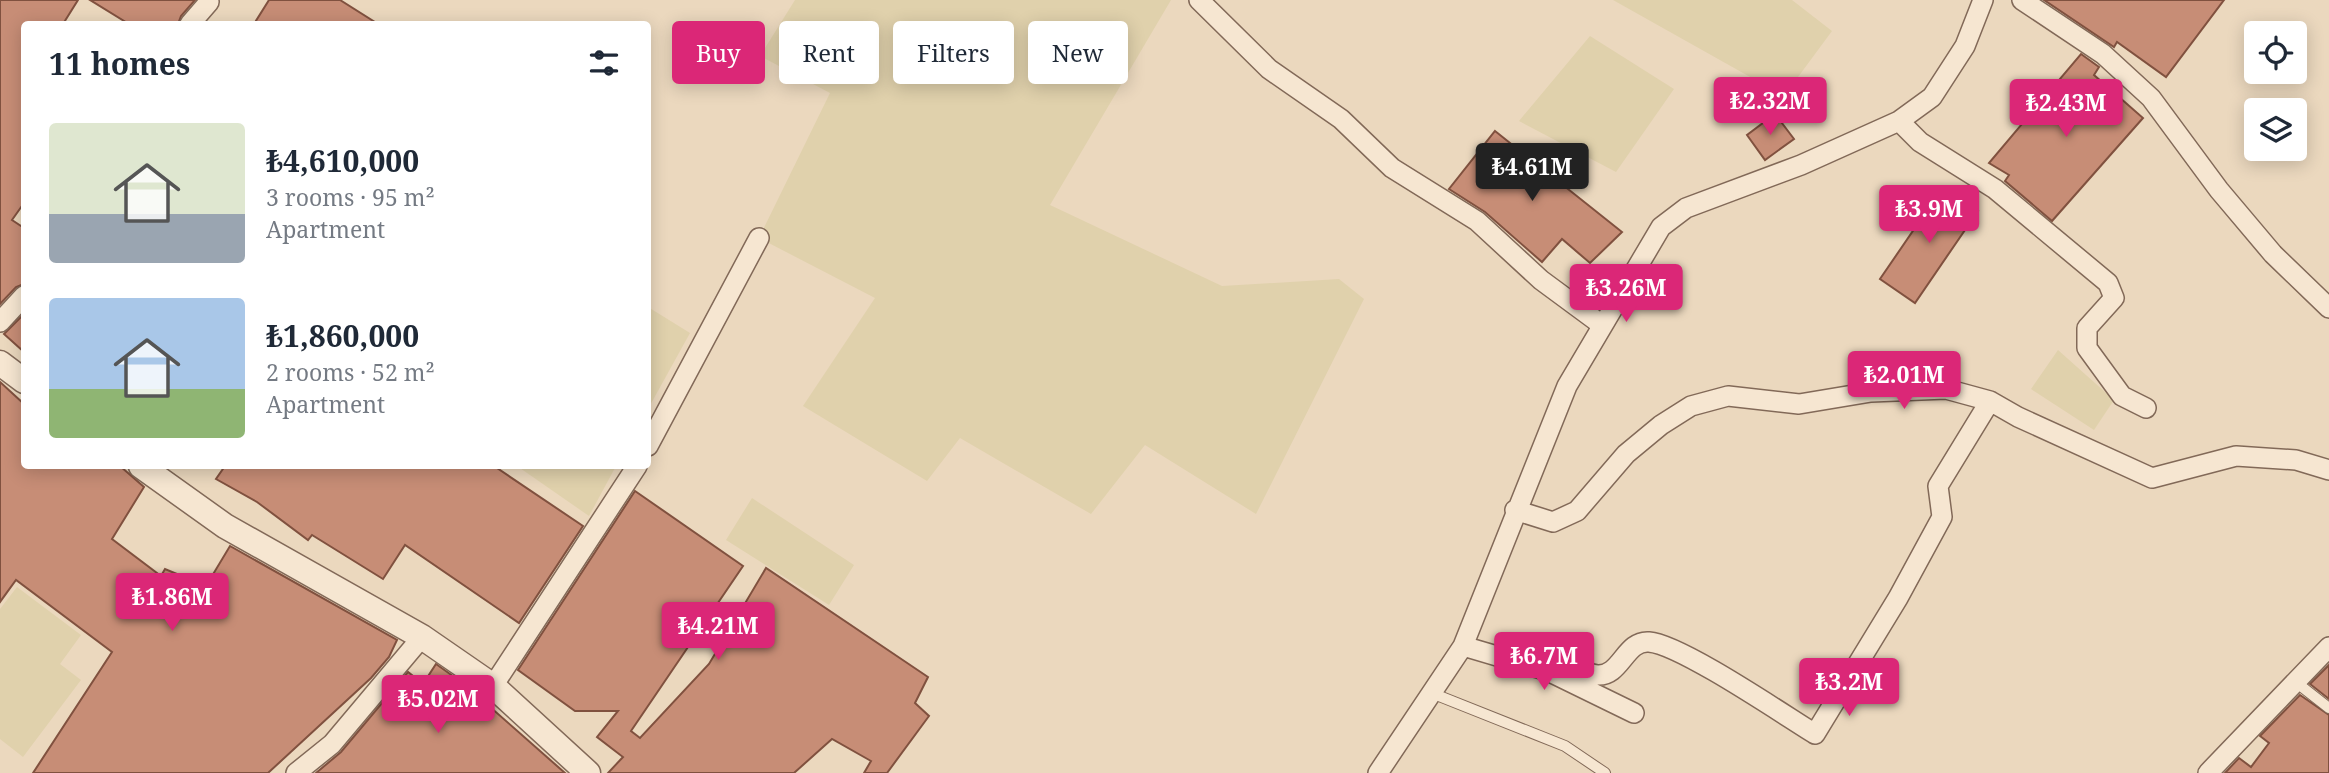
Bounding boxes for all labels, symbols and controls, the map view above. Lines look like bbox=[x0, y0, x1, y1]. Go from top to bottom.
chip: Buy bbox=[672, 21, 765, 84]
chip: Rent bbox=[779, 21, 879, 84]
chip: Filters bbox=[893, 21, 1014, 84]
chip: New bbox=[1028, 21, 1128, 84]
map controls bbox=[2244, 21, 2307, 161]
button: locate bbox=[2244, 21, 2307, 84]
text: 11 homes bbox=[49, 43, 190, 84]
icon: filters bbox=[585, 44, 623, 82]
pin: ₺2.32M bbox=[1713, 78, 1827, 137]
pin: ₺2.43M bbox=[2009, 80, 2123, 139]
text: ₺2.32M bbox=[1730, 84, 1810, 116]
text: ₺2.43M bbox=[2026, 86, 2106, 118]
button: layers bbox=[2244, 98, 2307, 161]
text: ₺4,610,000 bbox=[266, 140, 419, 181]
pin: ₺4.61M bbox=[1475, 144, 1589, 203]
text: ₺4.61M bbox=[1492, 150, 1572, 182]
icon: home bbox=[105, 151, 189, 235]
text: 3 rooms · 95 m² bbox=[266, 181, 435, 213]
pin: ₺3.9M bbox=[1880, 186, 1978, 245]
text: ₺3.9M bbox=[1895, 192, 1963, 224]
text: Apartment bbox=[266, 213, 385, 245]
pin: ₺3.26M bbox=[1569, 264, 1683, 324]
text: ₺3.26M bbox=[1586, 271, 1666, 303]
text: ₺1,860,000 bbox=[266, 315, 419, 356]
icon: home bbox=[105, 326, 189, 410]
pin: ₺2.01M bbox=[1847, 352, 1961, 411]
text: 2 rooms · 52 m² bbox=[266, 356, 435, 388]
text: ₺2.01M bbox=[1864, 358, 1944, 390]
text: Apartment bbox=[266, 388, 385, 420]
pin: ₺1.86M bbox=[115, 574, 229, 633]
text: ₺1.86M bbox=[132, 580, 212, 612]
pin: ₺4.21M bbox=[661, 602, 775, 662]
text: ₺4.21M bbox=[678, 609, 758, 641]
pin: ₺6.7M bbox=[1495, 632, 1593, 692]
text: ₺6.7M bbox=[1510, 639, 1578, 671]
pin: ₺3.2M bbox=[1800, 658, 1898, 718]
text: ₺3.2M bbox=[1815, 665, 1883, 697]
pin: ₺5.02M bbox=[381, 676, 495, 735]
text: ₺5.02M bbox=[398, 682, 478, 714]

